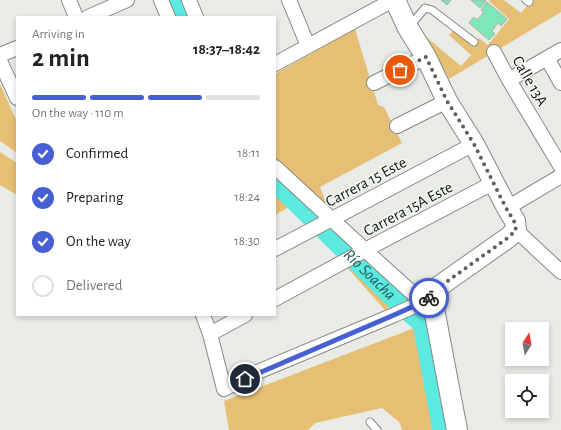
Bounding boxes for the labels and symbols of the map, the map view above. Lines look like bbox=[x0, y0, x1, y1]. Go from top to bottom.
pin bbox=[383, 53, 417, 87]
street label: Calle 13A bbox=[509, 53, 551, 109]
street label: Carrera 15 Este bbox=[323, 154, 409, 210]
street label: Carrera 15A Este bbox=[361, 179, 455, 239]
water label: Río Soacha bbox=[341, 245, 399, 303]
courier bbox=[409, 278, 449, 318]
north arrow bbox=[505, 322, 549, 366]
pin bbox=[228, 362, 262, 396]

